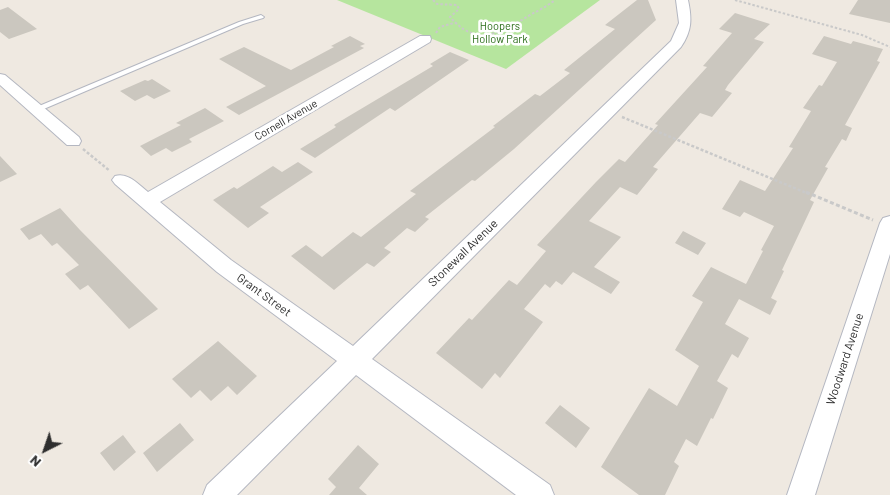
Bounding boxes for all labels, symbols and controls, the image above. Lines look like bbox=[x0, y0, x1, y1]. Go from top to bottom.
park label: Hoopers Hollow Park bbox=[472, 19, 528, 45]
street label: Cornell Avenue bbox=[252, 97, 320, 143]
street label: Stonewall Avenue bbox=[425, 216, 501, 290]
street label: Grant Street bbox=[234, 270, 294, 320]
street label: Woodward Avenue bbox=[823, 311, 867, 407]
north arrow bbox=[20, 425, 70, 475]
text: N bbox=[26, 452, 44, 471]

